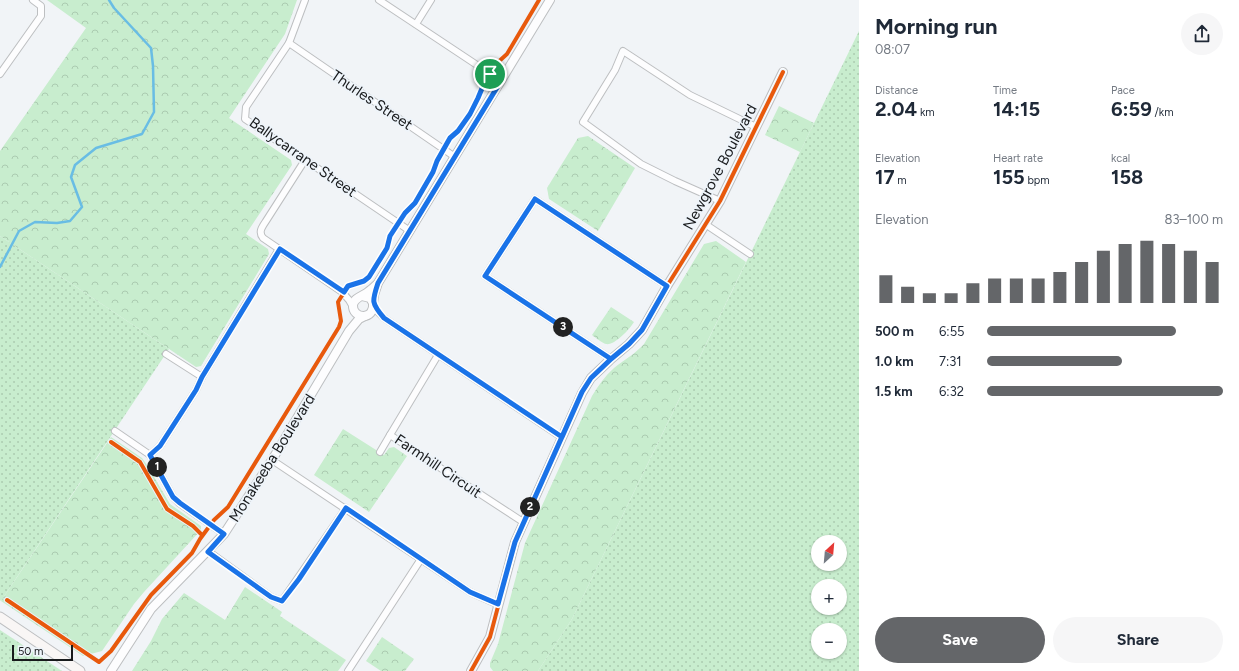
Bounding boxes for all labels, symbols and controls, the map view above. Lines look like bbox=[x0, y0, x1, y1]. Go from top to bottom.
text: Morning run bbox=[875, 13, 998, 40]
button: share bbox=[1181, 13, 1223, 55]
text: 08:07 bbox=[875, 42, 910, 57]
pin bbox=[473, 57, 507, 91]
icon: arrive bbox=[479, 63, 501, 85]
street label: Thurles Street bbox=[328, 66, 416, 134]
text: Distance bbox=[875, 84, 918, 97]
text: Time bbox=[993, 84, 1017, 97]
text: Pace bbox=[1111, 84, 1135, 97]
text: 2.04 bbox=[875, 97, 917, 121]
text: 14:15 bbox=[993, 97, 1040, 121]
text: 6:59 bbox=[1111, 97, 1152, 121]
street label: Newgrove Boulevard bbox=[679, 101, 761, 233]
text: km bbox=[917, 106, 935, 119]
text: /km bbox=[1152, 106, 1174, 119]
street label: Ballycarrane Street bbox=[246, 113, 360, 201]
text: Elevation bbox=[875, 152, 920, 165]
text: Heart rate bbox=[993, 152, 1043, 165]
text: kcal bbox=[1111, 152, 1130, 165]
text: 17 bbox=[875, 165, 895, 189]
text: 155 bbox=[993, 165, 1025, 189]
text: 158 bbox=[1111, 165, 1143, 189]
text: m bbox=[895, 174, 907, 187]
text: bpm bbox=[1025, 174, 1050, 187]
text: Elevation bbox=[875, 212, 928, 227]
text: 83–100 m bbox=[1164, 212, 1223, 227]
pin: 3 bbox=[553, 317, 573, 337]
text: 3 bbox=[560, 320, 566, 333]
text: 500 m bbox=[875, 324, 914, 339]
text: 6:55 bbox=[939, 324, 965, 339]
text: 1.0 km bbox=[875, 354, 914, 369]
text: 7:31 bbox=[939, 354, 962, 369]
text: 1.5 km bbox=[875, 384, 913, 399]
text: 6:32 bbox=[939, 384, 964, 399]
street label: Monakeeba Boulevard bbox=[225, 391, 319, 525]
street label: Farmhill Circuit bbox=[391, 430, 485, 502]
pin: 1 bbox=[147, 457, 167, 477]
text: 1 bbox=[155, 460, 159, 473]
pin: 2 bbox=[520, 497, 540, 517]
text: 2 bbox=[527, 500, 533, 513]
north arrow bbox=[811, 535, 847, 571]
map controls bbox=[811, 535, 847, 659]
button: + bbox=[811, 579, 847, 615]
button: Save bbox=[875, 617, 1045, 663]
button: Share bbox=[1053, 617, 1223, 663]
button: − bbox=[811, 623, 847, 659]
scale bar bbox=[12, 643, 73, 662]
text: 50 m bbox=[18, 645, 43, 658]

